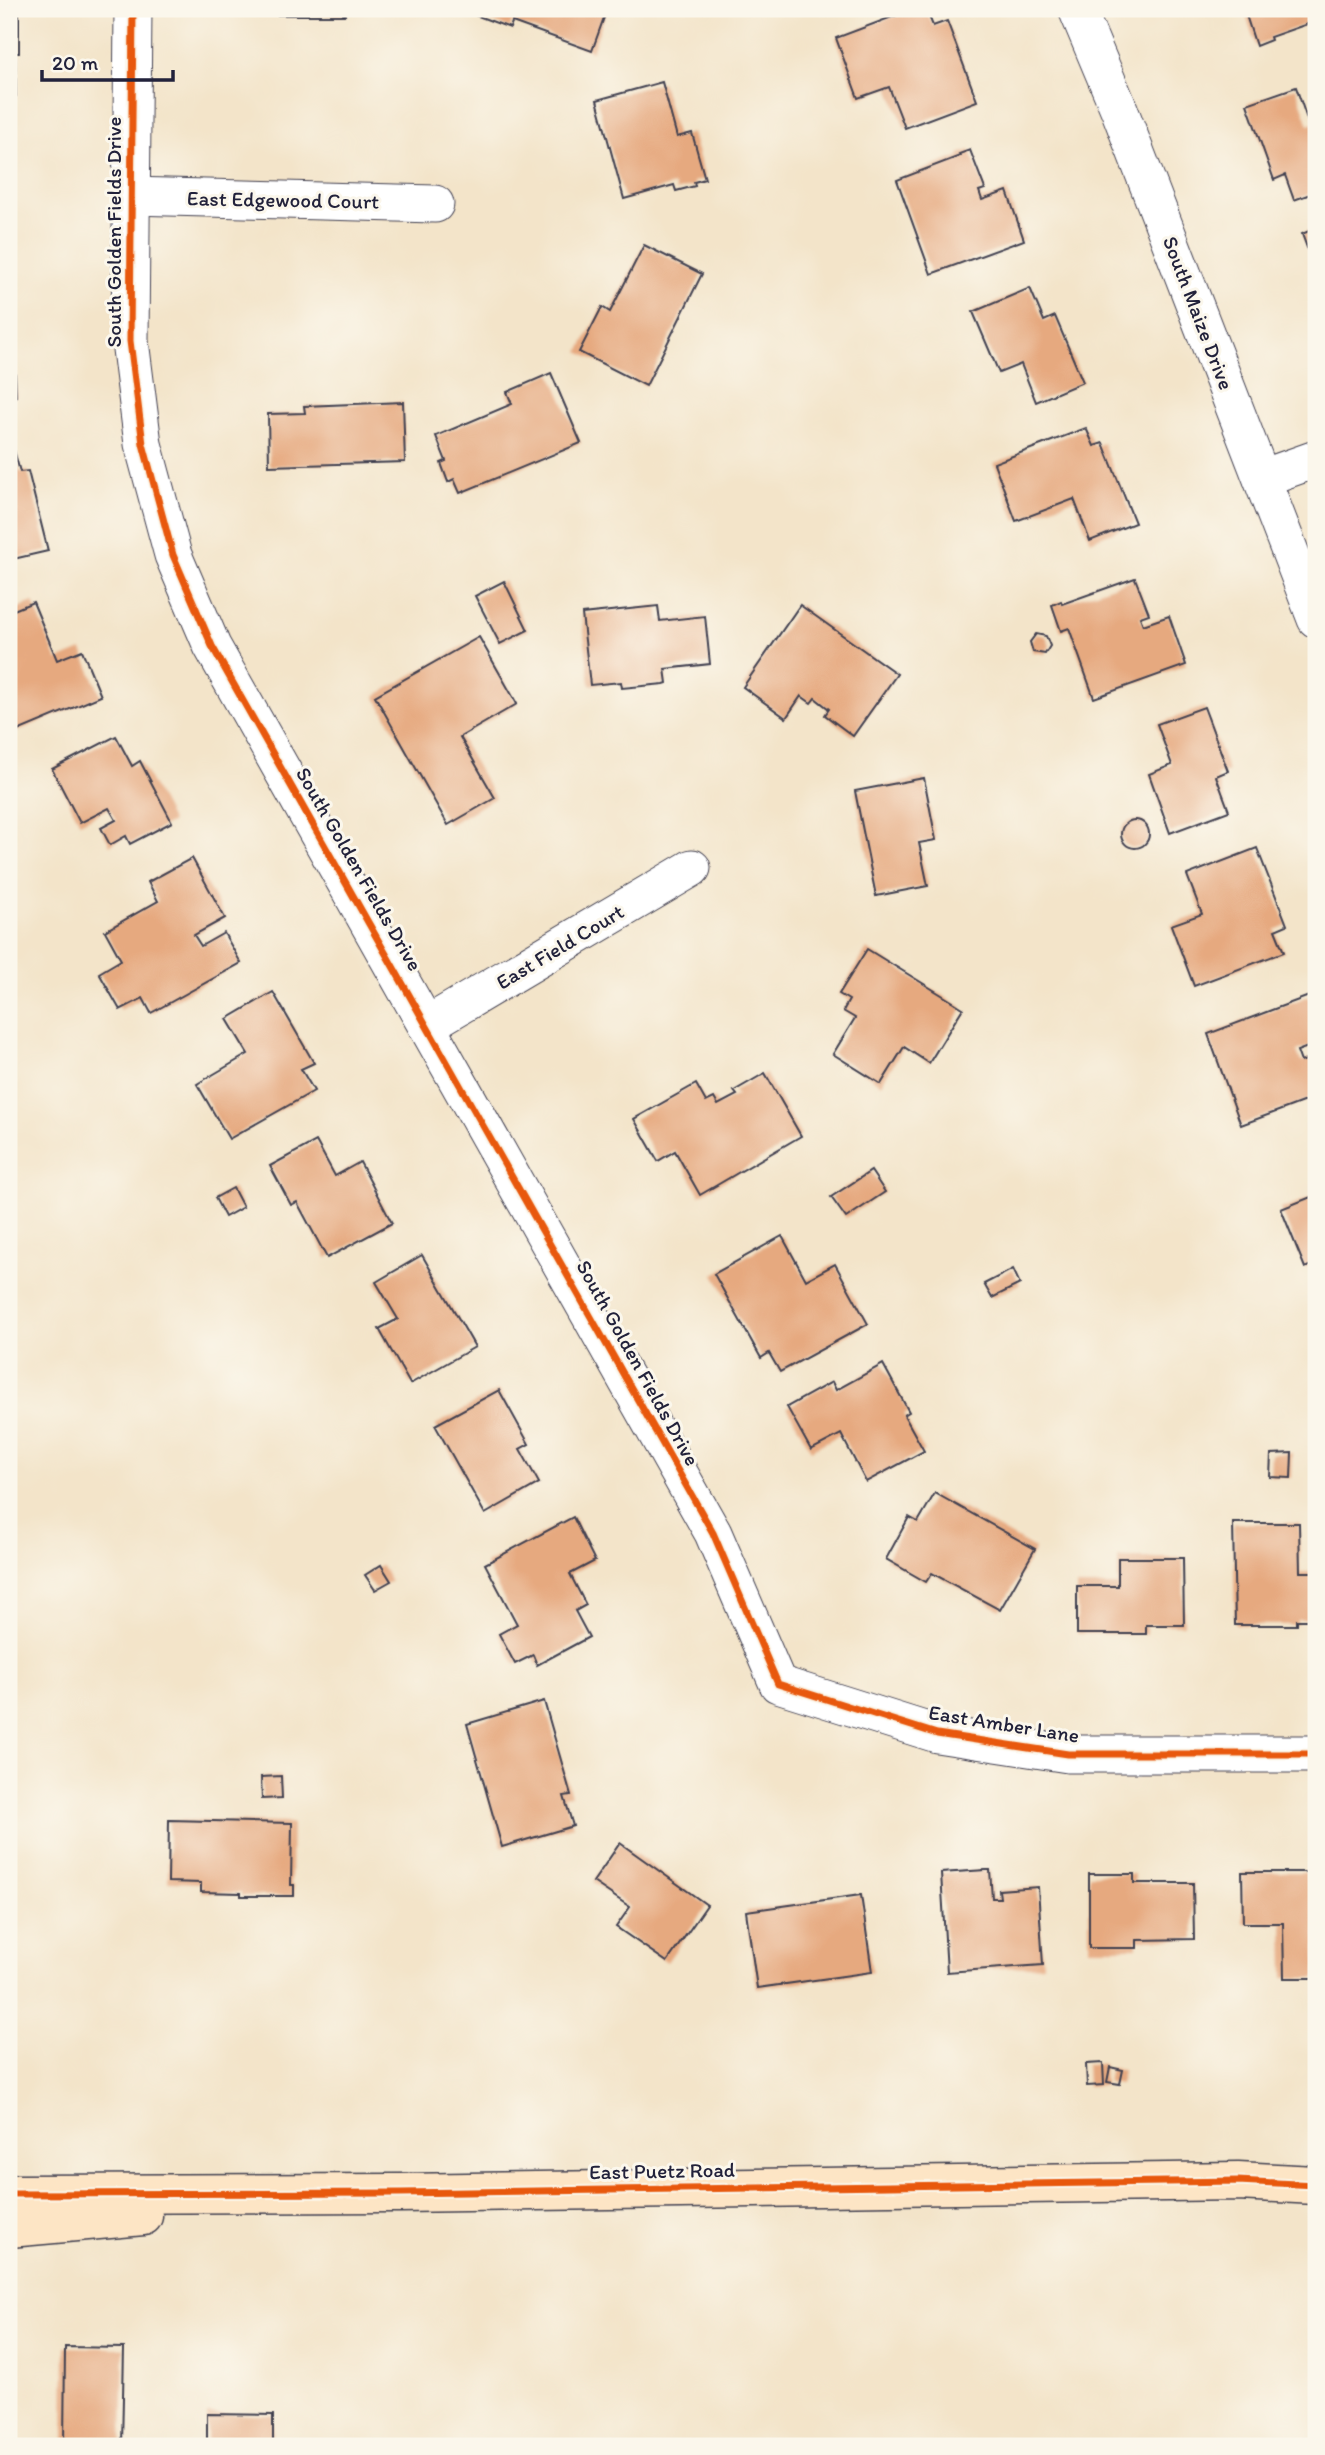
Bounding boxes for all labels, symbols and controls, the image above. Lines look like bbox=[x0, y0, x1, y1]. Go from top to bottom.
scale bar bbox=[42, 38, 173, 82]
text: 20 m bbox=[52, 50, 99, 75]
street label: South Golden Fields Drive bbox=[101, 116, 126, 348]
street label: East Edgewood Court bbox=[187, 185, 379, 214]
street label: South Maize Drive bbox=[1158, 233, 1239, 393]
street label: South Golden Fields Drive bbox=[291, 762, 428, 975]
street label: East Field Court bbox=[491, 899, 628, 995]
street label: South Golden Fields Drive bbox=[571, 1256, 705, 1470]
street label: East Amber Lane bbox=[927, 1699, 1081, 1748]
street label: East Puetz Road bbox=[589, 2157, 735, 2184]

